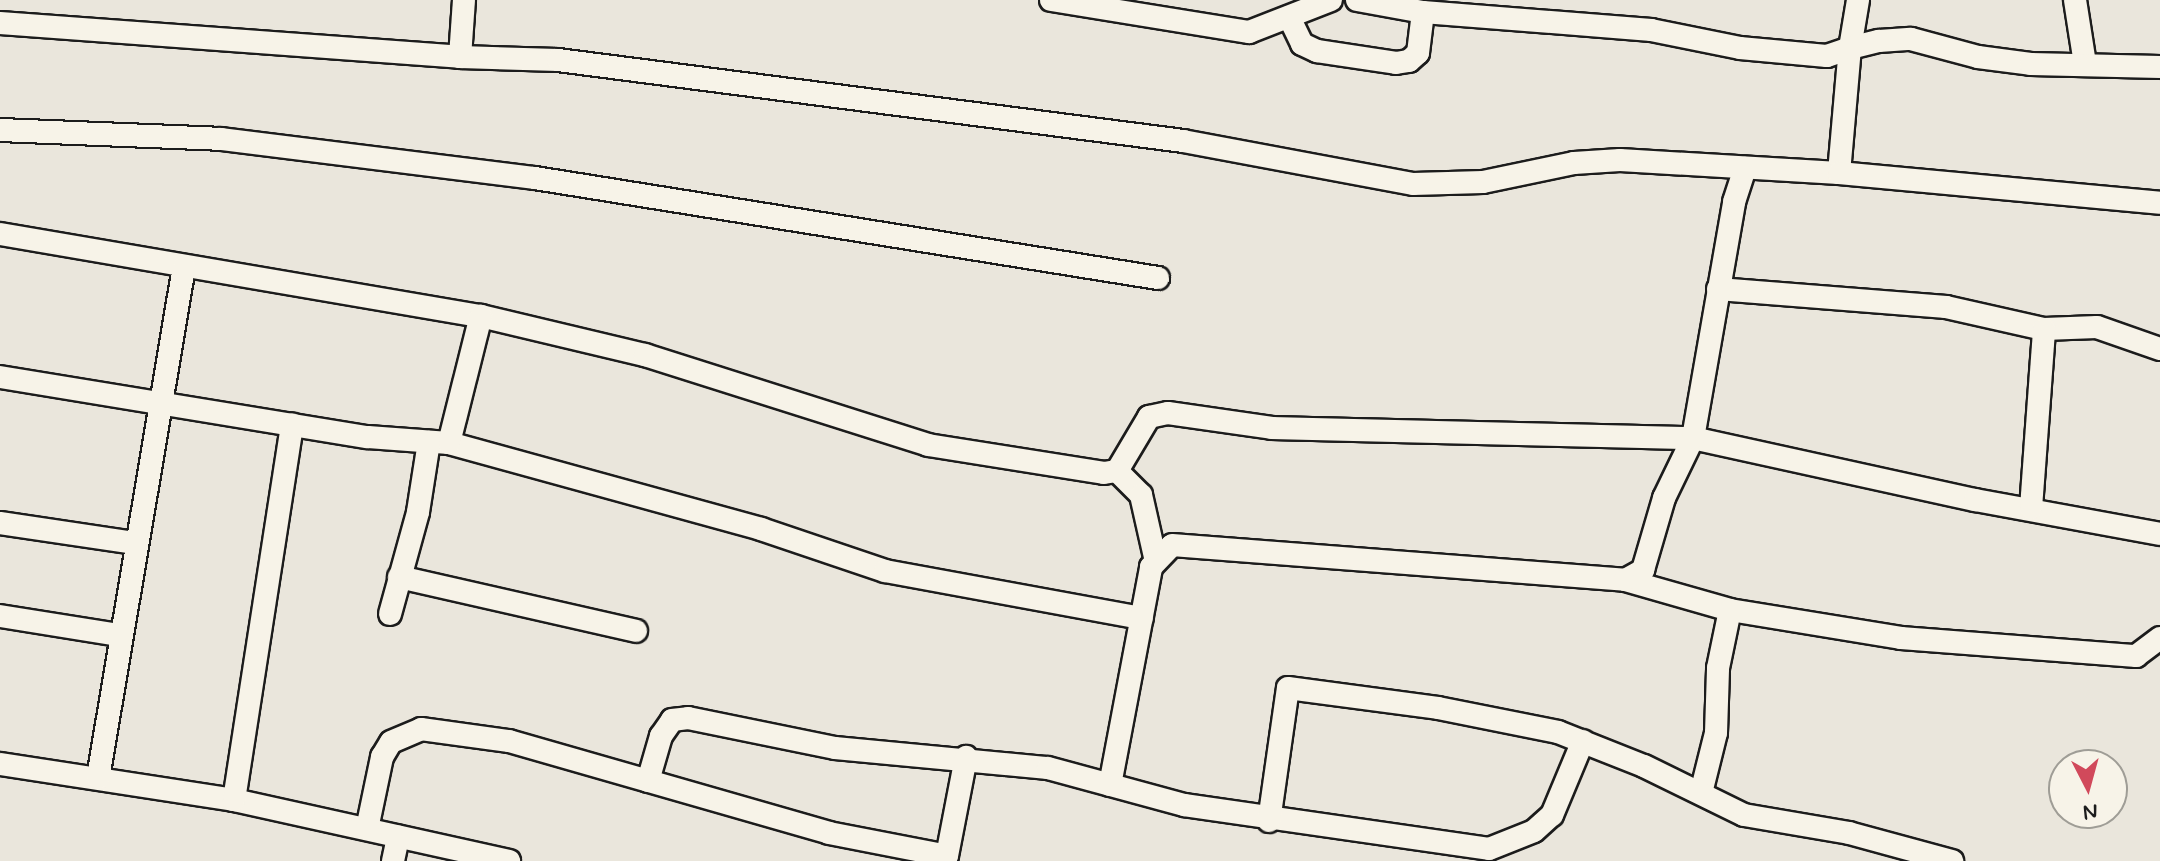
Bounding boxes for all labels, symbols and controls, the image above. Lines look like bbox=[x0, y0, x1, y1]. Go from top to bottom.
north arrow bbox=[2048, 749, 2128, 829]
text: N bbox=[2082, 796, 2099, 826]

